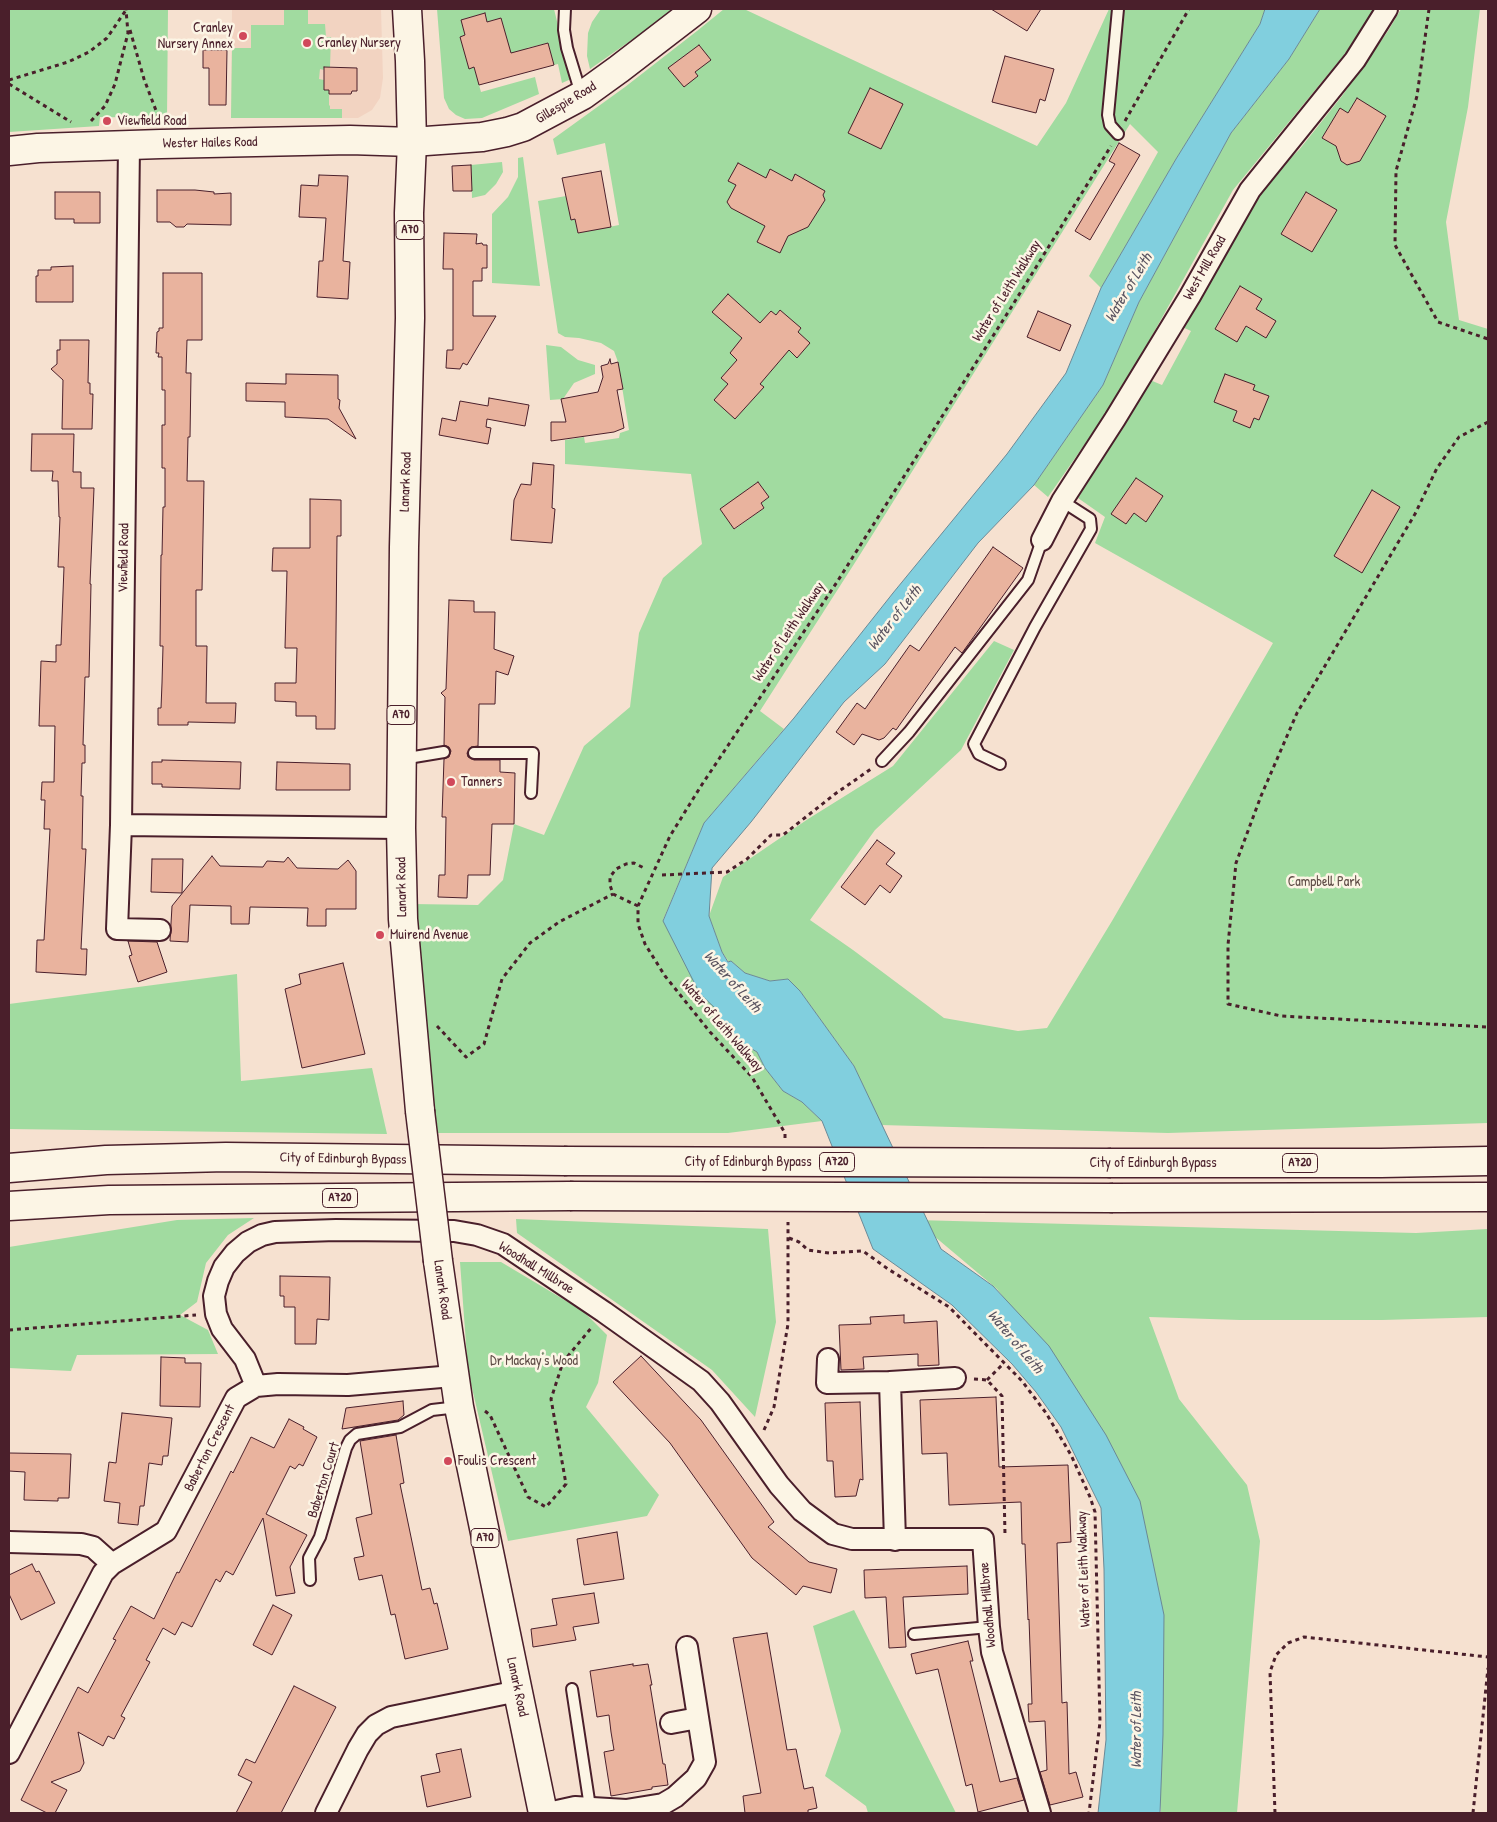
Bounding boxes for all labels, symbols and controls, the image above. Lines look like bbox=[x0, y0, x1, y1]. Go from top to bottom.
place label: Cranley Nursery Annex bbox=[158, 20, 233, 52]
marker: Cranley Nursery Annex bbox=[237, 30, 249, 42]
place label: Cranley Nursery bbox=[317, 35, 401, 51]
marker: Cranley Nursery bbox=[301, 37, 313, 49]
street label: Gillespie Road bbox=[533, 78, 599, 128]
place label: Viewfield Road bbox=[117, 113, 187, 129]
marker: Viewfield Road bbox=[101, 115, 113, 127]
street label: Wester Hailes Road bbox=[163, 134, 257, 152]
road number: A70 bbox=[396, 220, 424, 240]
street label: West Mill Road bbox=[1180, 233, 1230, 303]
street label: Water of Leith Walkway bbox=[969, 237, 1045, 345]
water label: Water of Leith bbox=[1102, 250, 1156, 326]
street label: Lanark Road bbox=[397, 452, 415, 512]
street label: Viewfield Road bbox=[115, 523, 133, 593]
street label: Water of Leith Walkway bbox=[750, 579, 828, 685]
water label: Water of Leith bbox=[864, 582, 926, 654]
road number: A70 bbox=[387, 706, 415, 724]
place label: Tanners bbox=[461, 774, 502, 790]
marker: Tanners bbox=[445, 776, 457, 788]
street label: Lanark Road bbox=[393, 857, 411, 917]
park label: Campbell Park bbox=[1288, 874, 1360, 890]
place label: Muirend Avenue bbox=[390, 927, 469, 943]
marker: Muirend Avenue bbox=[374, 929, 386, 941]
water label: Water of Leith bbox=[700, 947, 764, 1017]
street label: Water of Leith Walkway bbox=[677, 977, 767, 1075]
street label: City of Edinburgh Bypass bbox=[279, 1149, 407, 1169]
road number: A720 bbox=[820, 1152, 854, 1172]
street label: City of Edinburgh Bypass bbox=[684, 1154, 812, 1170]
road number: A720 bbox=[1282, 1154, 1318, 1172]
street label: City of Edinburgh Bypass bbox=[1089, 1155, 1217, 1171]
road number: A720 bbox=[322, 1188, 358, 1208]
street label: Woodhall Millbrae bbox=[495, 1238, 577, 1298]
street label: Lanark Road bbox=[430, 1259, 454, 1321]
water label: Water of Leith bbox=[983, 1307, 1047, 1377]
park label: Dr Mackay's Wood bbox=[490, 1353, 578, 1369]
street label: Baberton Crescent bbox=[181, 1402, 239, 1494]
street label: Baberton Court bbox=[304, 1440, 344, 1520]
place label: Foulis Crescent bbox=[458, 1453, 536, 1469]
marker: Foulis Crescent bbox=[442, 1455, 454, 1467]
street label: Water of Leith Walkway bbox=[1074, 1511, 1094, 1627]
road number: A70 bbox=[471, 1529, 499, 1548]
street label: Woodhall Millbrae bbox=[976, 1562, 1000, 1648]
street label: Lanark Road bbox=[503, 1656, 531, 1718]
water label: Water of Leith bbox=[1128, 1692, 1146, 1768]

